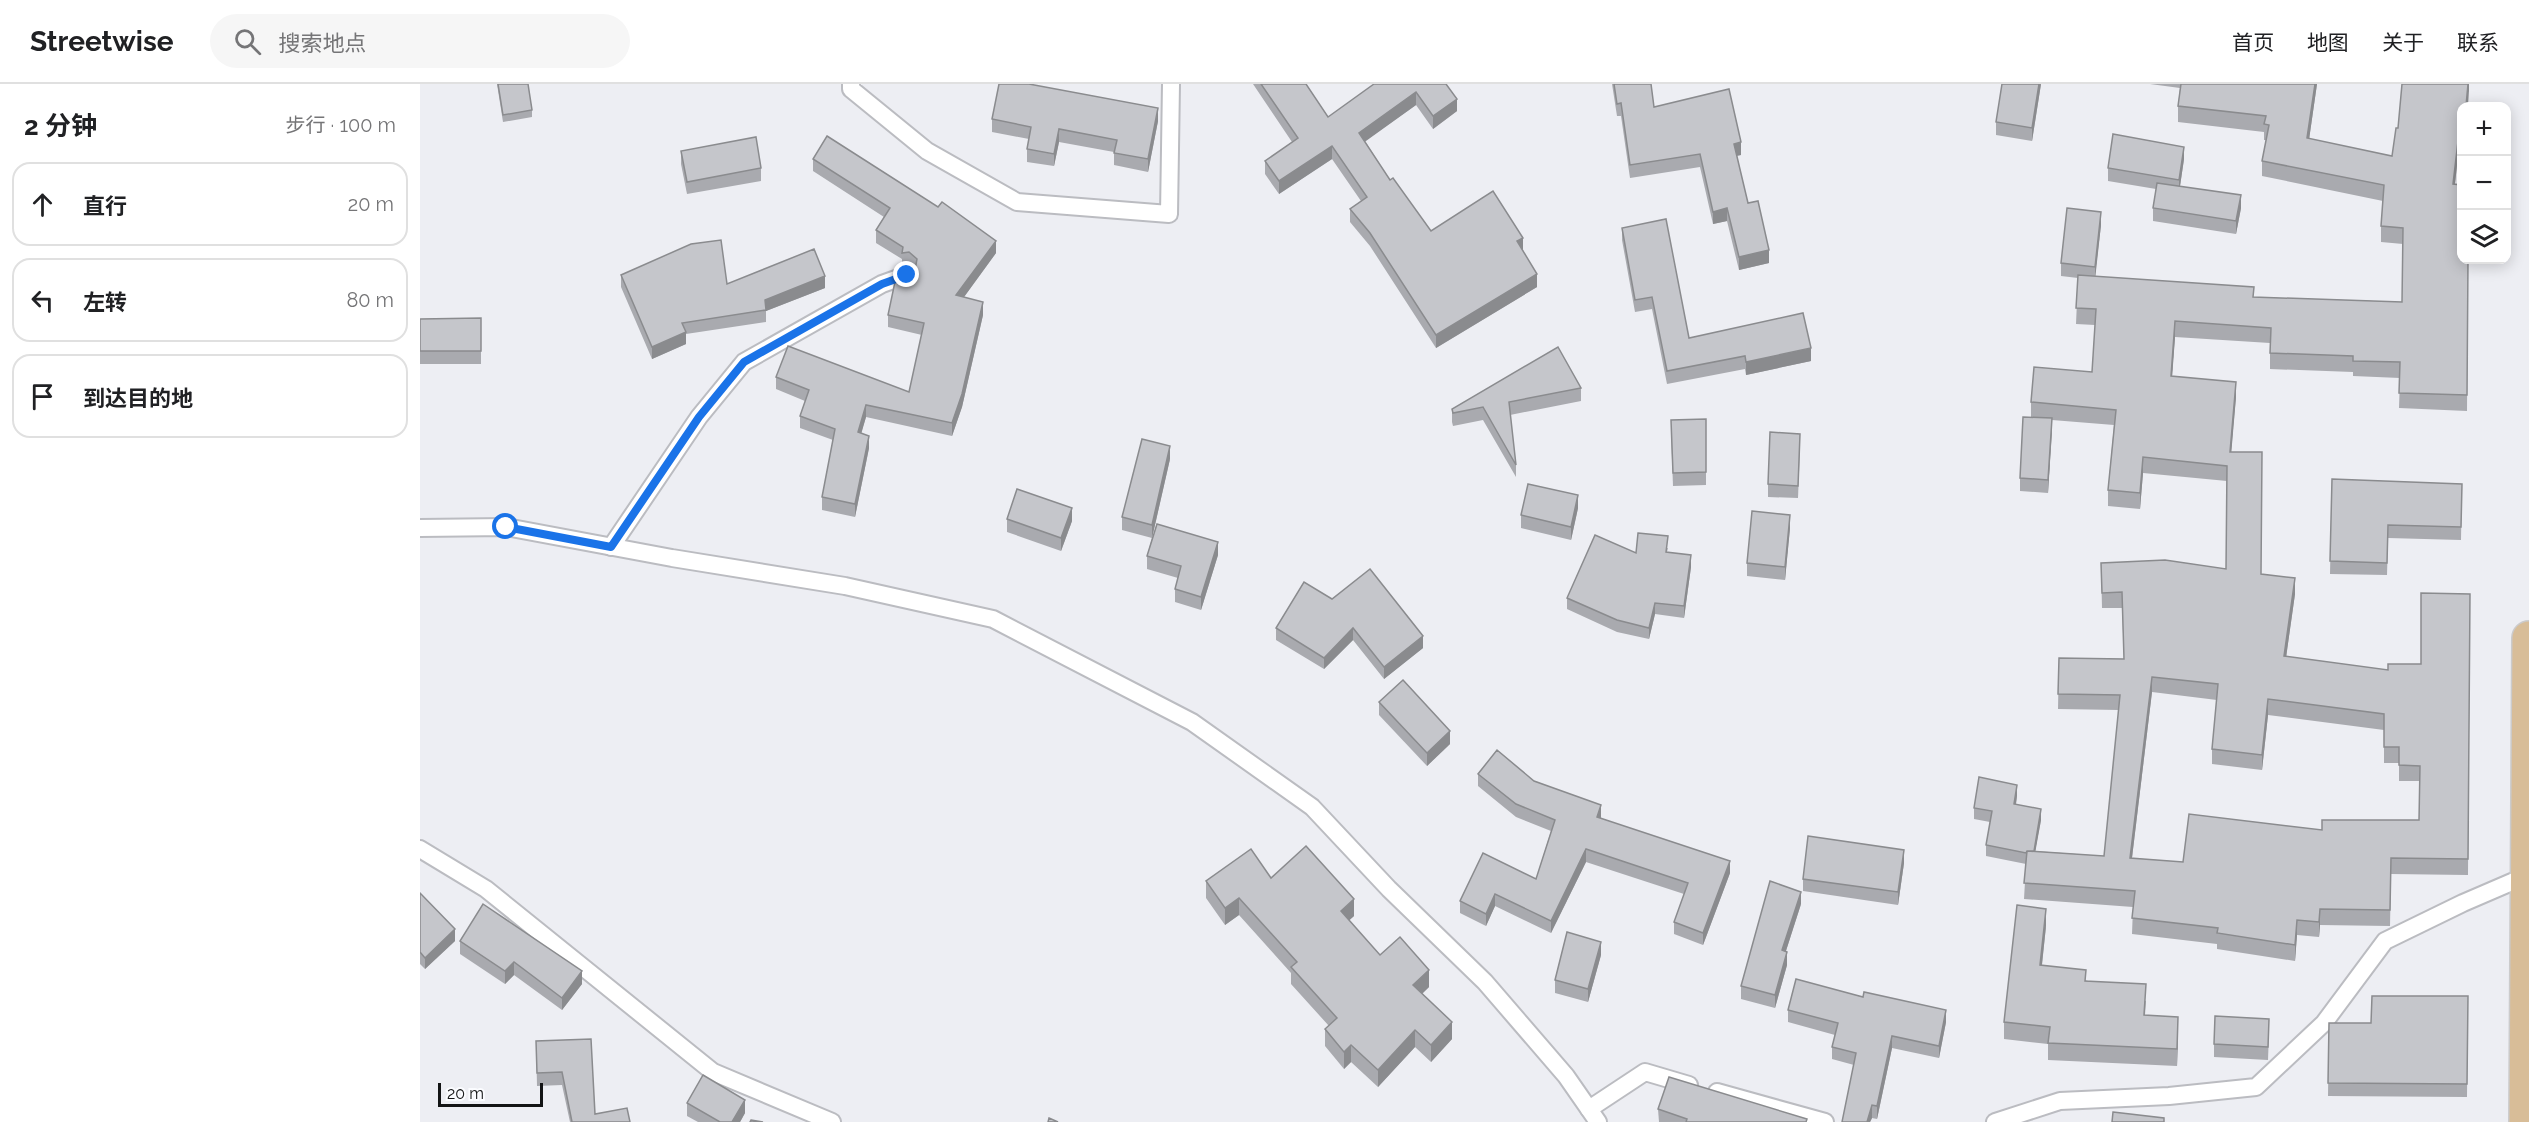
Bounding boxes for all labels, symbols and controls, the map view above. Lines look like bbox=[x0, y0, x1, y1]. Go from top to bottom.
search box bbox=[210, 14, 630, 68]
text: Streetwise bbox=[30, 25, 174, 58]
icon: search bbox=[231, 25, 264, 58]
text: 搜索地点 bbox=[279, 30, 367, 56]
text: 首页 bbox=[2232, 30, 2274, 55]
text: 地图 bbox=[2307, 30, 2349, 55]
text: 关于 bbox=[2382, 30, 2424, 55]
text: 联系 bbox=[2457, 30, 2499, 55]
map controls bbox=[2457, 102, 2511, 264]
button: + bbox=[2457, 102, 2511, 156]
text: 2 分钟 bbox=[24, 111, 97, 141]
text: 步行 · 100 m bbox=[286, 113, 396, 137]
button: − bbox=[2457, 156, 2511, 210]
icon: ahead bbox=[26, 188, 59, 221]
text: 20 m bbox=[348, 192, 394, 216]
text: 直行 bbox=[83, 193, 127, 219]
button: layers bbox=[2457, 210, 2511, 264]
route end bbox=[893, 261, 919, 287]
icon: left bbox=[26, 284, 59, 317]
text: 80 m bbox=[346, 288, 394, 312]
text: 左转 bbox=[83, 289, 127, 315]
icon: arrive bbox=[26, 380, 59, 413]
text: 到达目的地 bbox=[83, 385, 193, 411]
route start bbox=[492, 513, 518, 539]
scale bar bbox=[438, 1080, 543, 1108]
text: 20 m bbox=[447, 1084, 484, 1103]

